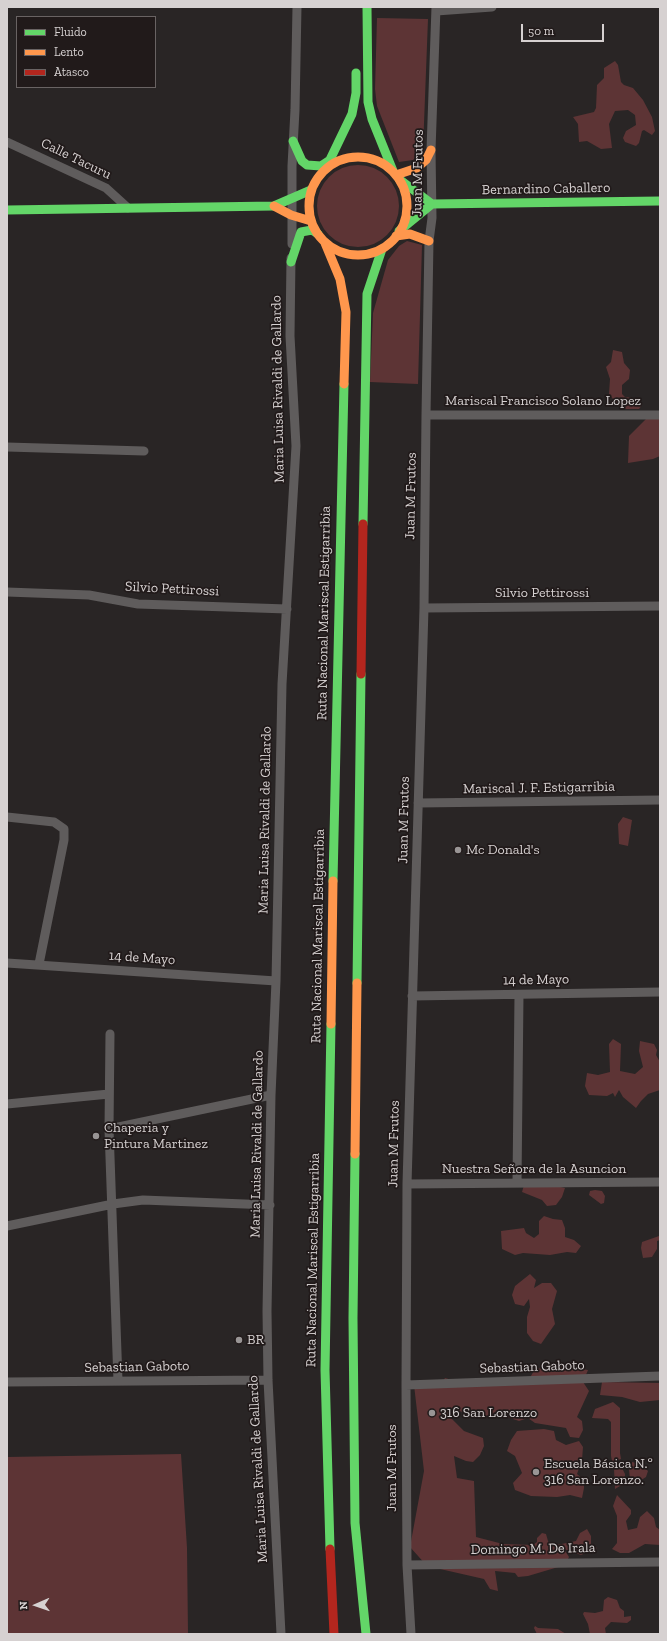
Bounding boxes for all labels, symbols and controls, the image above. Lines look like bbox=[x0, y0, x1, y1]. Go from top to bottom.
legend bbox=[16, 16, 156, 88]
scale bar bbox=[523, 16, 606, 42]
text: 50 m bbox=[528, 24, 554, 38]
text: Fluido bbox=[54, 25, 87, 39]
text: Lento bbox=[54, 45, 84, 59]
text: Atasco bbox=[54, 65, 89, 79]
street label: Juan M Frutos bbox=[409, 129, 427, 217]
street label: Calle Tacuru bbox=[38, 135, 114, 183]
street label: Bernardino Caballero bbox=[482, 179, 610, 199]
street label: Maria Luisa Rivaldi de Gallardo bbox=[268, 295, 288, 483]
street label: Mariscal Francisco Solano Lopez bbox=[445, 393, 641, 409]
street label: Juan M Frutos bbox=[402, 452, 420, 540]
street label: Ruta Nacional Mariscal Estigarribia bbox=[314, 506, 334, 720]
street label: Silvio Pettirossi bbox=[125, 578, 219, 600]
street label: Silvio Pettirossi bbox=[495, 585, 589, 601]
street label: Maria Luisa Rivaldi de Gallardo bbox=[255, 726, 275, 914]
street label: Juan M Frutos bbox=[395, 776, 413, 864]
street label: Mariscal J. F. Estigarribia bbox=[463, 778, 615, 798]
street label: Ruta Nacional Mariscal Estigarribia bbox=[308, 829, 328, 1043]
place label: Mc Donald's bbox=[466, 842, 540, 858]
marker: Mc Donald's bbox=[453, 845, 463, 855]
street label: 14 de Mayo bbox=[108, 947, 176, 969]
street label: 14 de Mayo bbox=[503, 971, 569, 989]
street label: Maria Luisa Rivaldi de Gallardo bbox=[247, 1050, 267, 1238]
street label: Juan M Frutos bbox=[385, 1100, 403, 1188]
place label: Chaperia y Pintura Martinez bbox=[104, 1120, 208, 1152]
marker: Chaperia y Pintura Martinez bbox=[91, 1131, 101, 1141]
street label: Ruta Nacional Mariscal Estigarribia bbox=[303, 1153, 323, 1367]
street label: Nuestra Señora de la Asuncion bbox=[442, 1161, 626, 1177]
place label: BR bbox=[247, 1332, 264, 1348]
marker: BR bbox=[234, 1335, 244, 1345]
street label: Sebastian Gaboto bbox=[479, 1357, 585, 1377]
street label: Sebastian Gaboto bbox=[84, 1358, 190, 1376]
street label: Maria Luisa Rivaldi de Gallardo bbox=[245, 1375, 271, 1563]
place label: 316 San Lorenzo bbox=[440, 1405, 537, 1421]
marker: 316 San Lorenzo bbox=[427, 1408, 437, 1418]
street label: Juan M Frutos bbox=[384, 1424, 400, 1512]
place label: Escuela Básica N.º 316 San Lorenzo. bbox=[544, 1456, 653, 1488]
marker: Escuela Básica N.º 316 San Lorenzo. bbox=[531, 1467, 541, 1477]
street label: Domingo M. De Irala bbox=[470, 1540, 596, 1558]
north arrow bbox=[16, 1585, 56, 1625]
text: N bbox=[17, 1601, 30, 1610]

